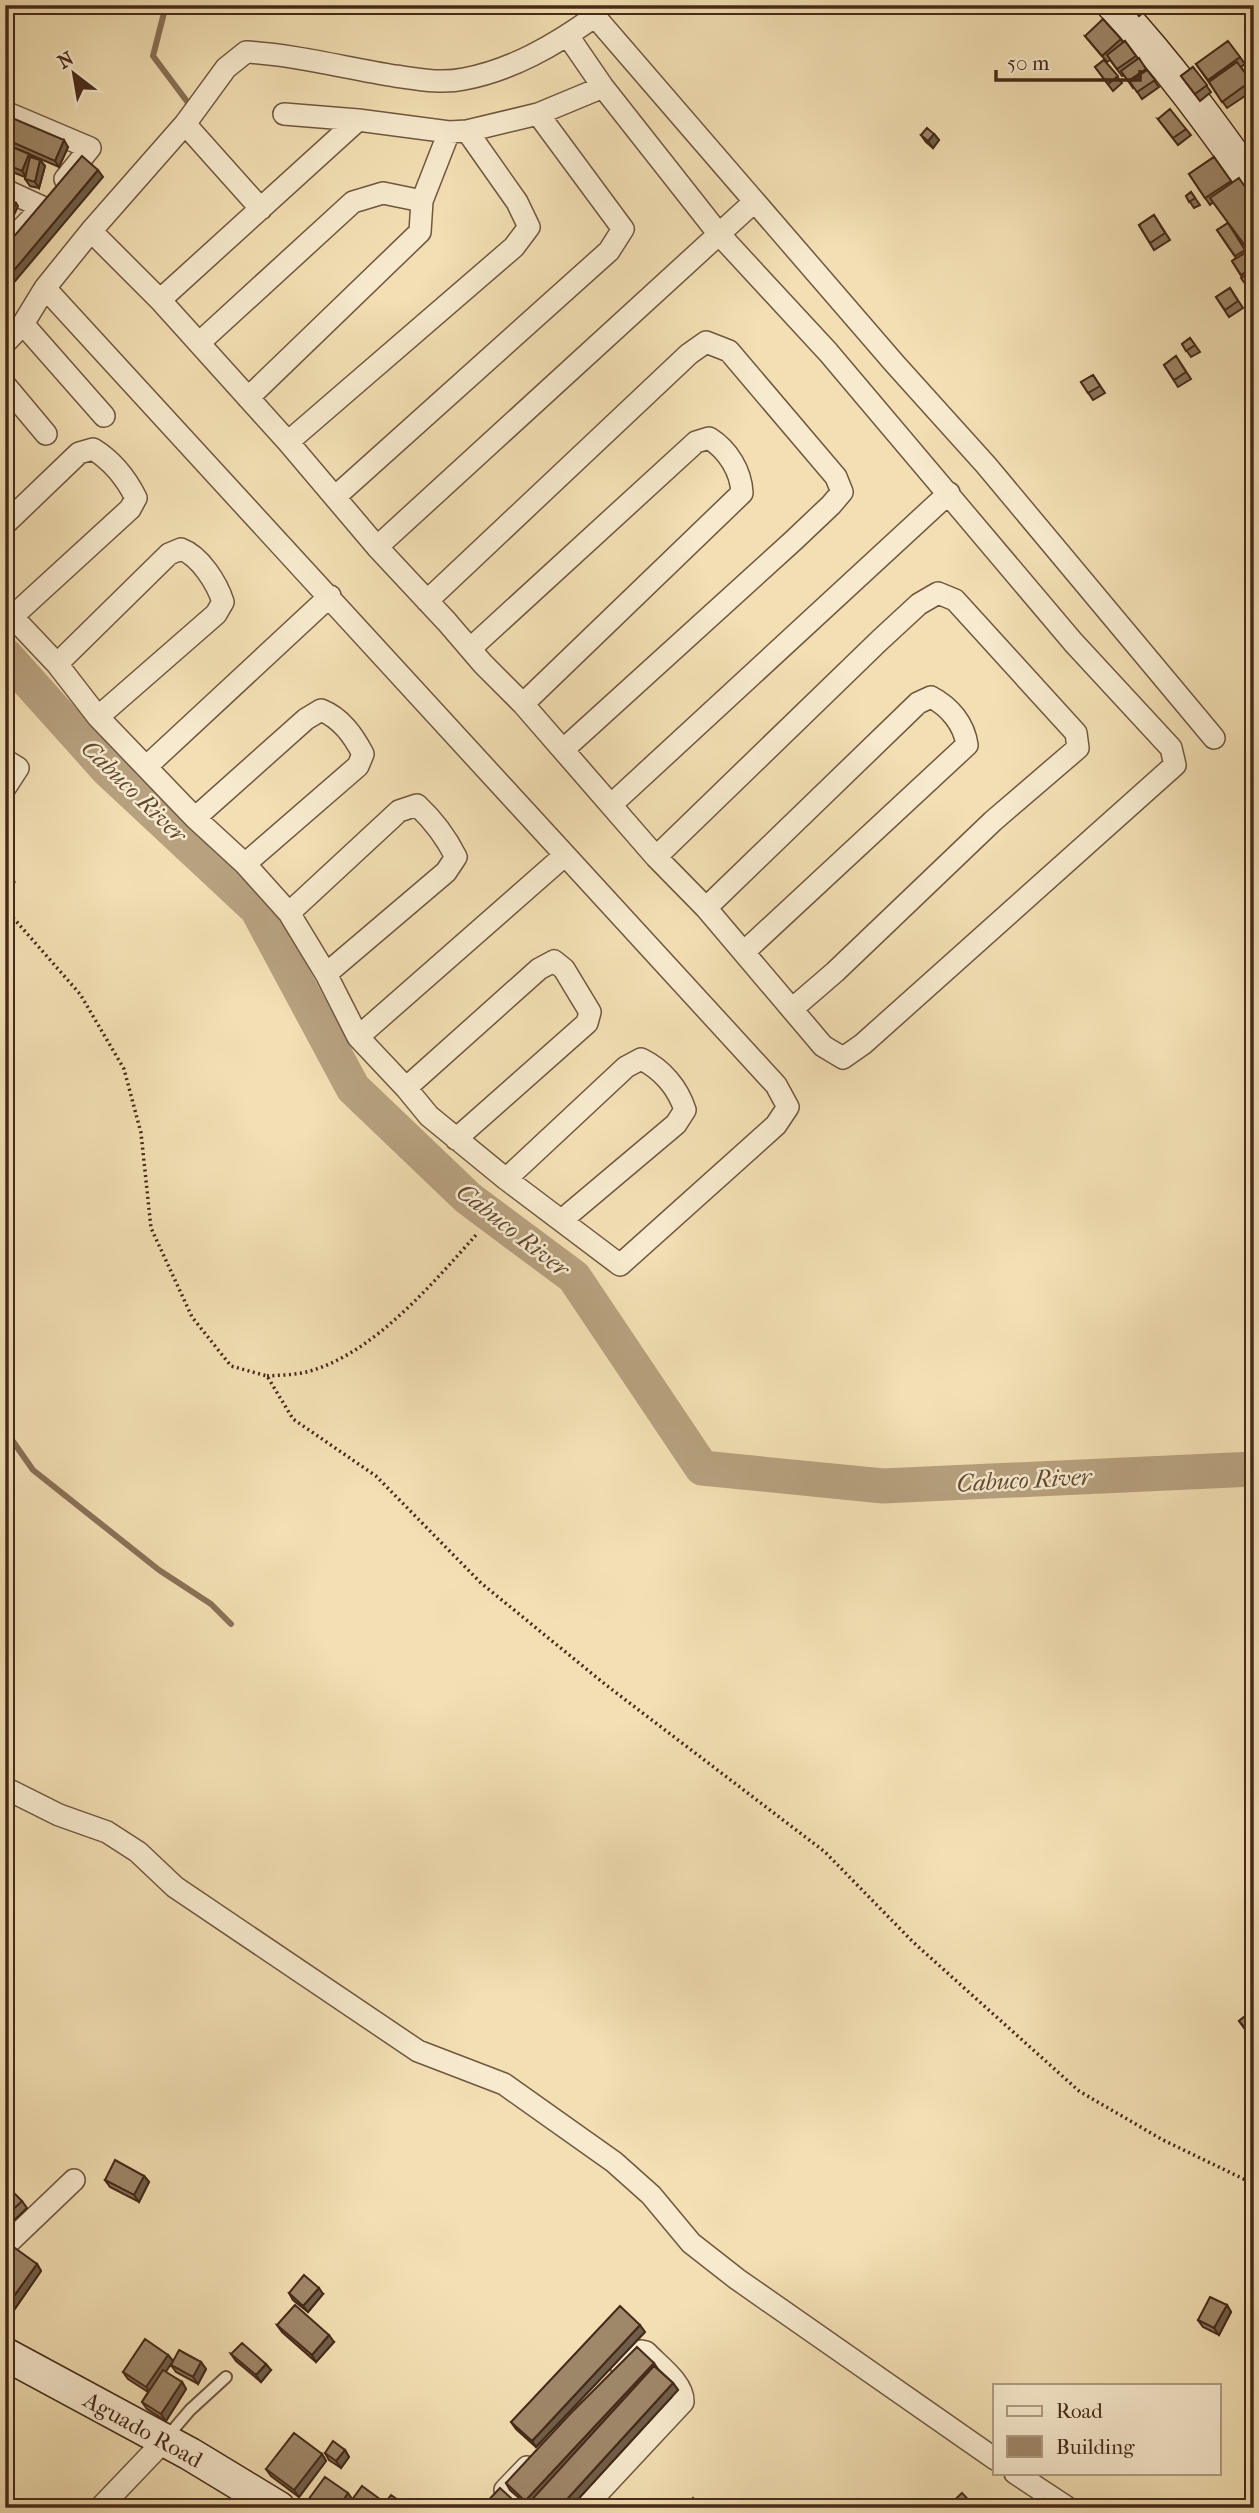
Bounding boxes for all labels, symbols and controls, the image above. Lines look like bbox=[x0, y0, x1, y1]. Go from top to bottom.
north arrow bbox=[38, 38, 108, 108]
scale bar bbox=[996, 38, 1140, 82]
text: N bbox=[54, 47, 78, 73]
text: 50 m bbox=[1007, 51, 1050, 75]
water label: Cabuco River bbox=[76, 734, 194, 849]
water label: Cabuco River bbox=[451, 1177, 577, 1284]
water label: Cabuco River bbox=[956, 1462, 1094, 1498]
legend bbox=[993, 2384, 1220, 2474]
street label: Aguado Road bbox=[78, 2386, 207, 2474]
text: Road bbox=[1056, 2399, 1103, 2423]
text: Building bbox=[1056, 2435, 1135, 2459]

